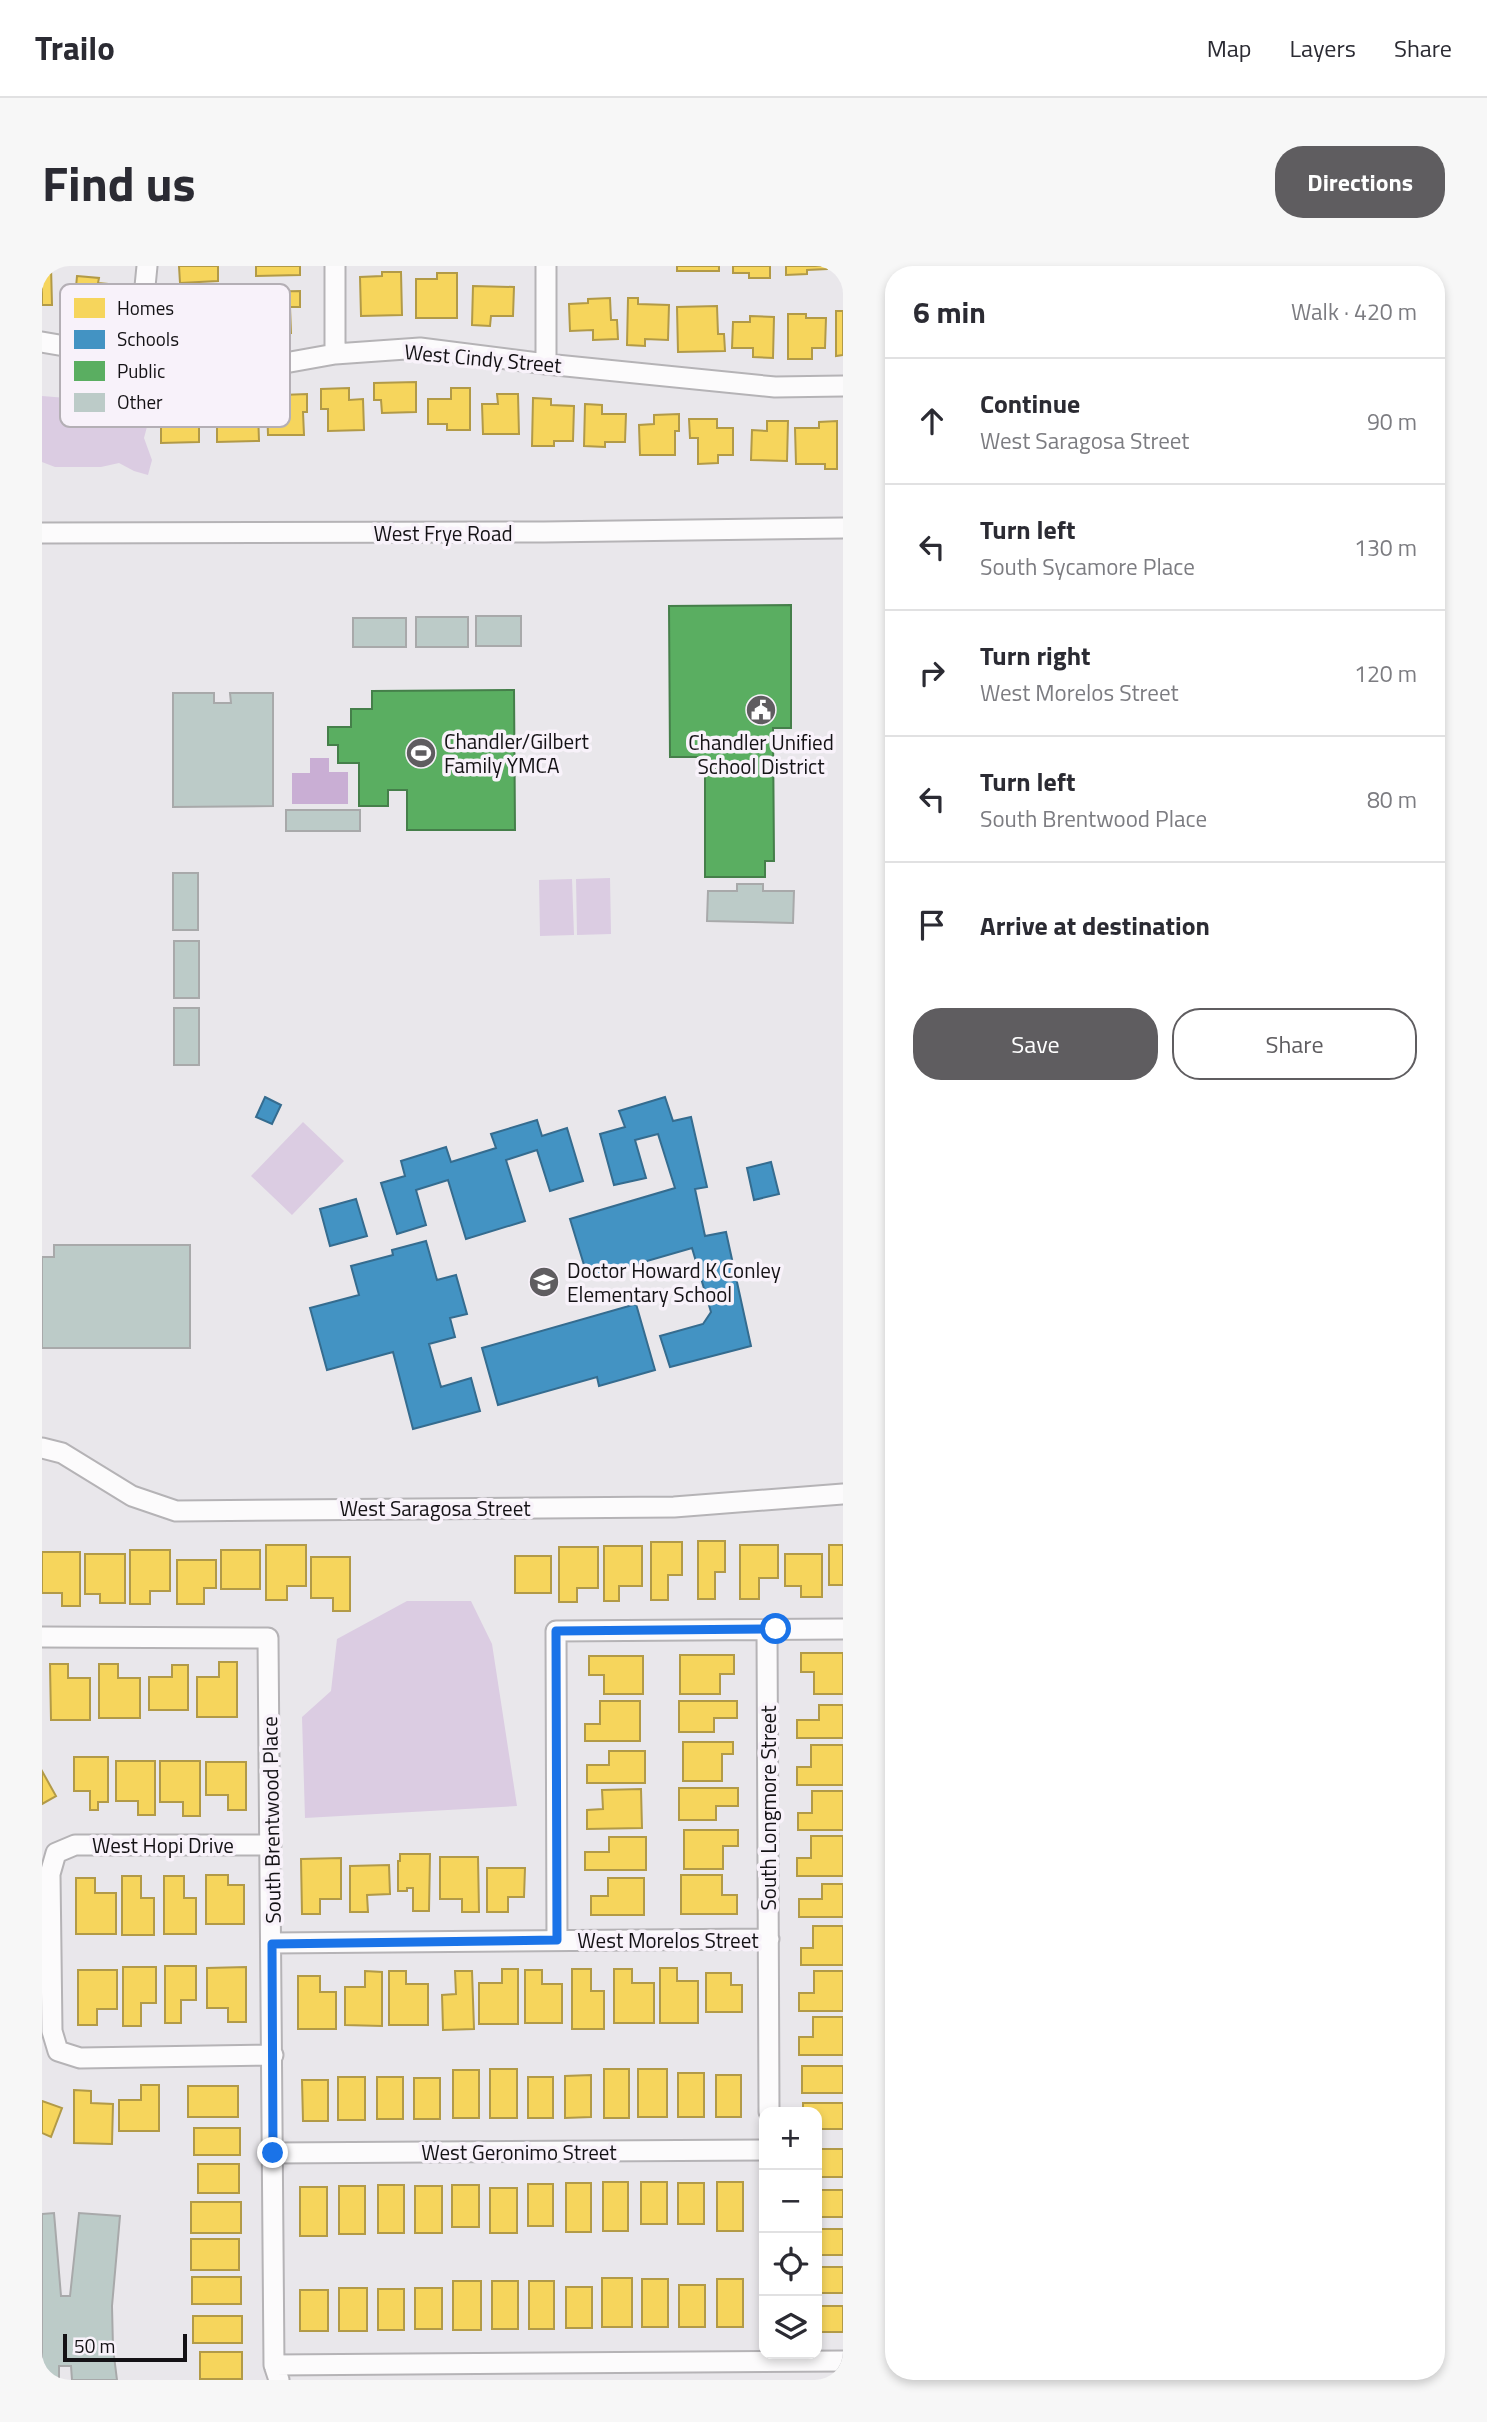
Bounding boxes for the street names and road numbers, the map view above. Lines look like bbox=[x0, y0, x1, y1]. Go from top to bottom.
street label: West Cindy Street bbox=[403, 335, 564, 381]
street label: West Frye Road bbox=[373, 517, 513, 549]
street label: West Saragosa Street bbox=[339, 1492, 531, 1524]
street label: South Longmore Street bbox=[752, 1705, 784, 1911]
street label: South Brentwood Place bbox=[253, 1716, 289, 1924]
street label: West Hopi Drive bbox=[92, 1829, 234, 1861]
street label: West Morelos Street bbox=[577, 1924, 759, 1956]
street label: West Geronimo Street bbox=[421, 2136, 617, 2168]

